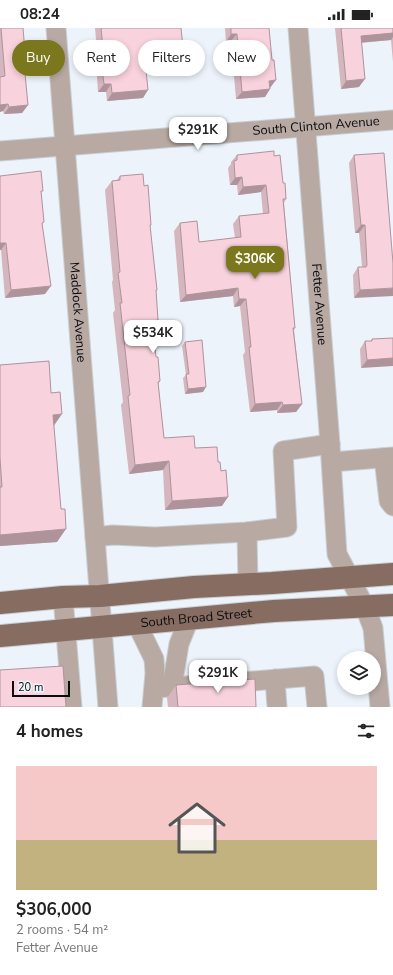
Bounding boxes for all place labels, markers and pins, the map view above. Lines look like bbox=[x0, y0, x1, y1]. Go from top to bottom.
pin: $291K bbox=[170, 117, 226, 151]
pin: $306K bbox=[227, 246, 283, 280]
pin: $534K bbox=[125, 320, 181, 354]
pin: $291K bbox=[190, 660, 246, 694]

